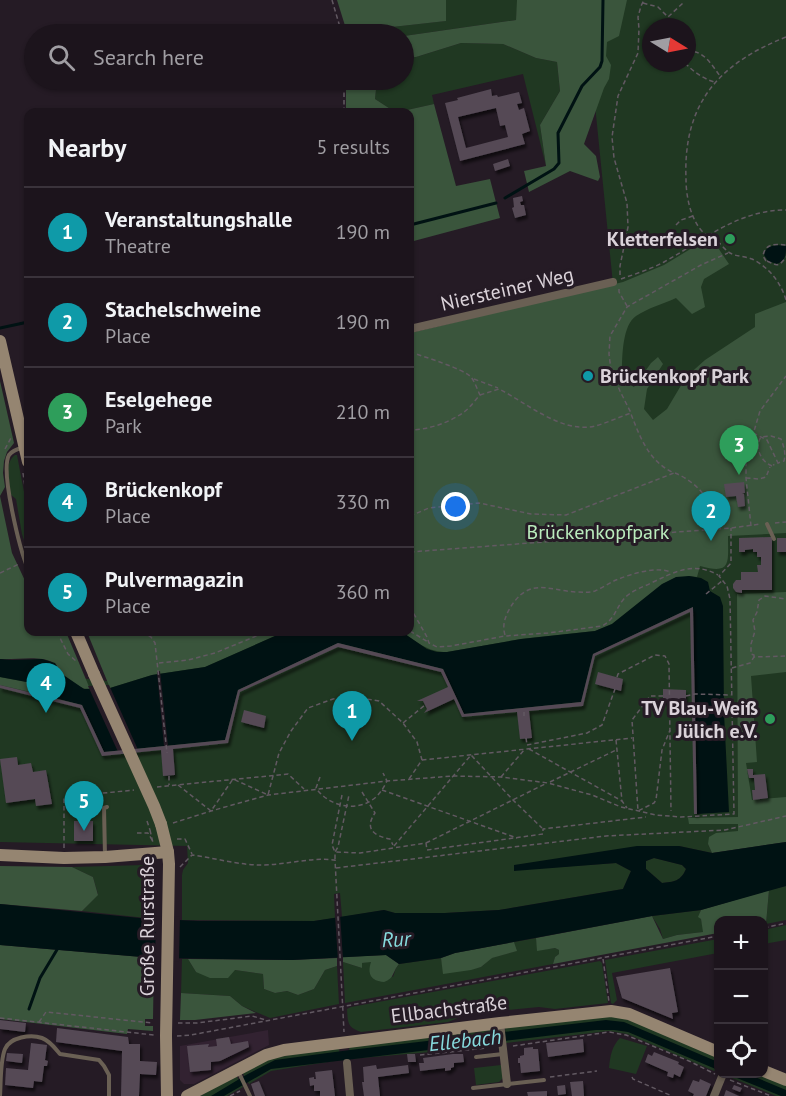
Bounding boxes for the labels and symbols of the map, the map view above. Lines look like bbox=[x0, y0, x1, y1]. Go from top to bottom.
north arrow bbox=[642, 18, 696, 72]
place label: Kletterfelsen bbox=[607, 226, 718, 252]
marker: Kletterfelsen bbox=[723, 232, 737, 246]
street label: Niersteiner Weg bbox=[438, 261, 576, 317]
place label: Brückenkopf Park bbox=[600, 363, 749, 389]
marker: Brückenkopf Park bbox=[581, 369, 595, 383]
pin: 3 bbox=[720, 426, 758, 475]
your location bbox=[441, 492, 470, 521]
pin: 2 bbox=[692, 492, 730, 541]
park label: Brückenkopfpark bbox=[527, 519, 670, 545]
pin: 4 bbox=[26, 664, 66, 713]
pin: 1 bbox=[332, 692, 372, 741]
place label: TV Blau-Weiß Jülich e.V. bbox=[641, 695, 758, 744]
marker: TV Blau-Weiß Jülich e.V. bbox=[763, 712, 777, 726]
pin: 5 bbox=[64, 782, 104, 831]
street label: Große Rurstraße bbox=[134, 856, 160, 996]
water label: Rur bbox=[381, 925, 413, 953]
street label: Ellbachstraße bbox=[389, 989, 509, 1029]
water label: Ellebach bbox=[427, 1023, 503, 1057]

